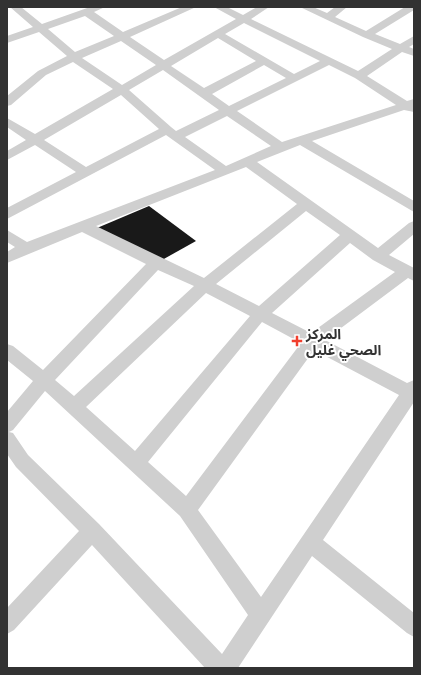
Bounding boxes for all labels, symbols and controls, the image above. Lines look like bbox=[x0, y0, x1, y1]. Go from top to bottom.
place label: المركز الصحي غليل bbox=[305, 325, 381, 361]
marker: المركز الصحي غليل bbox=[291, 335, 303, 347]

